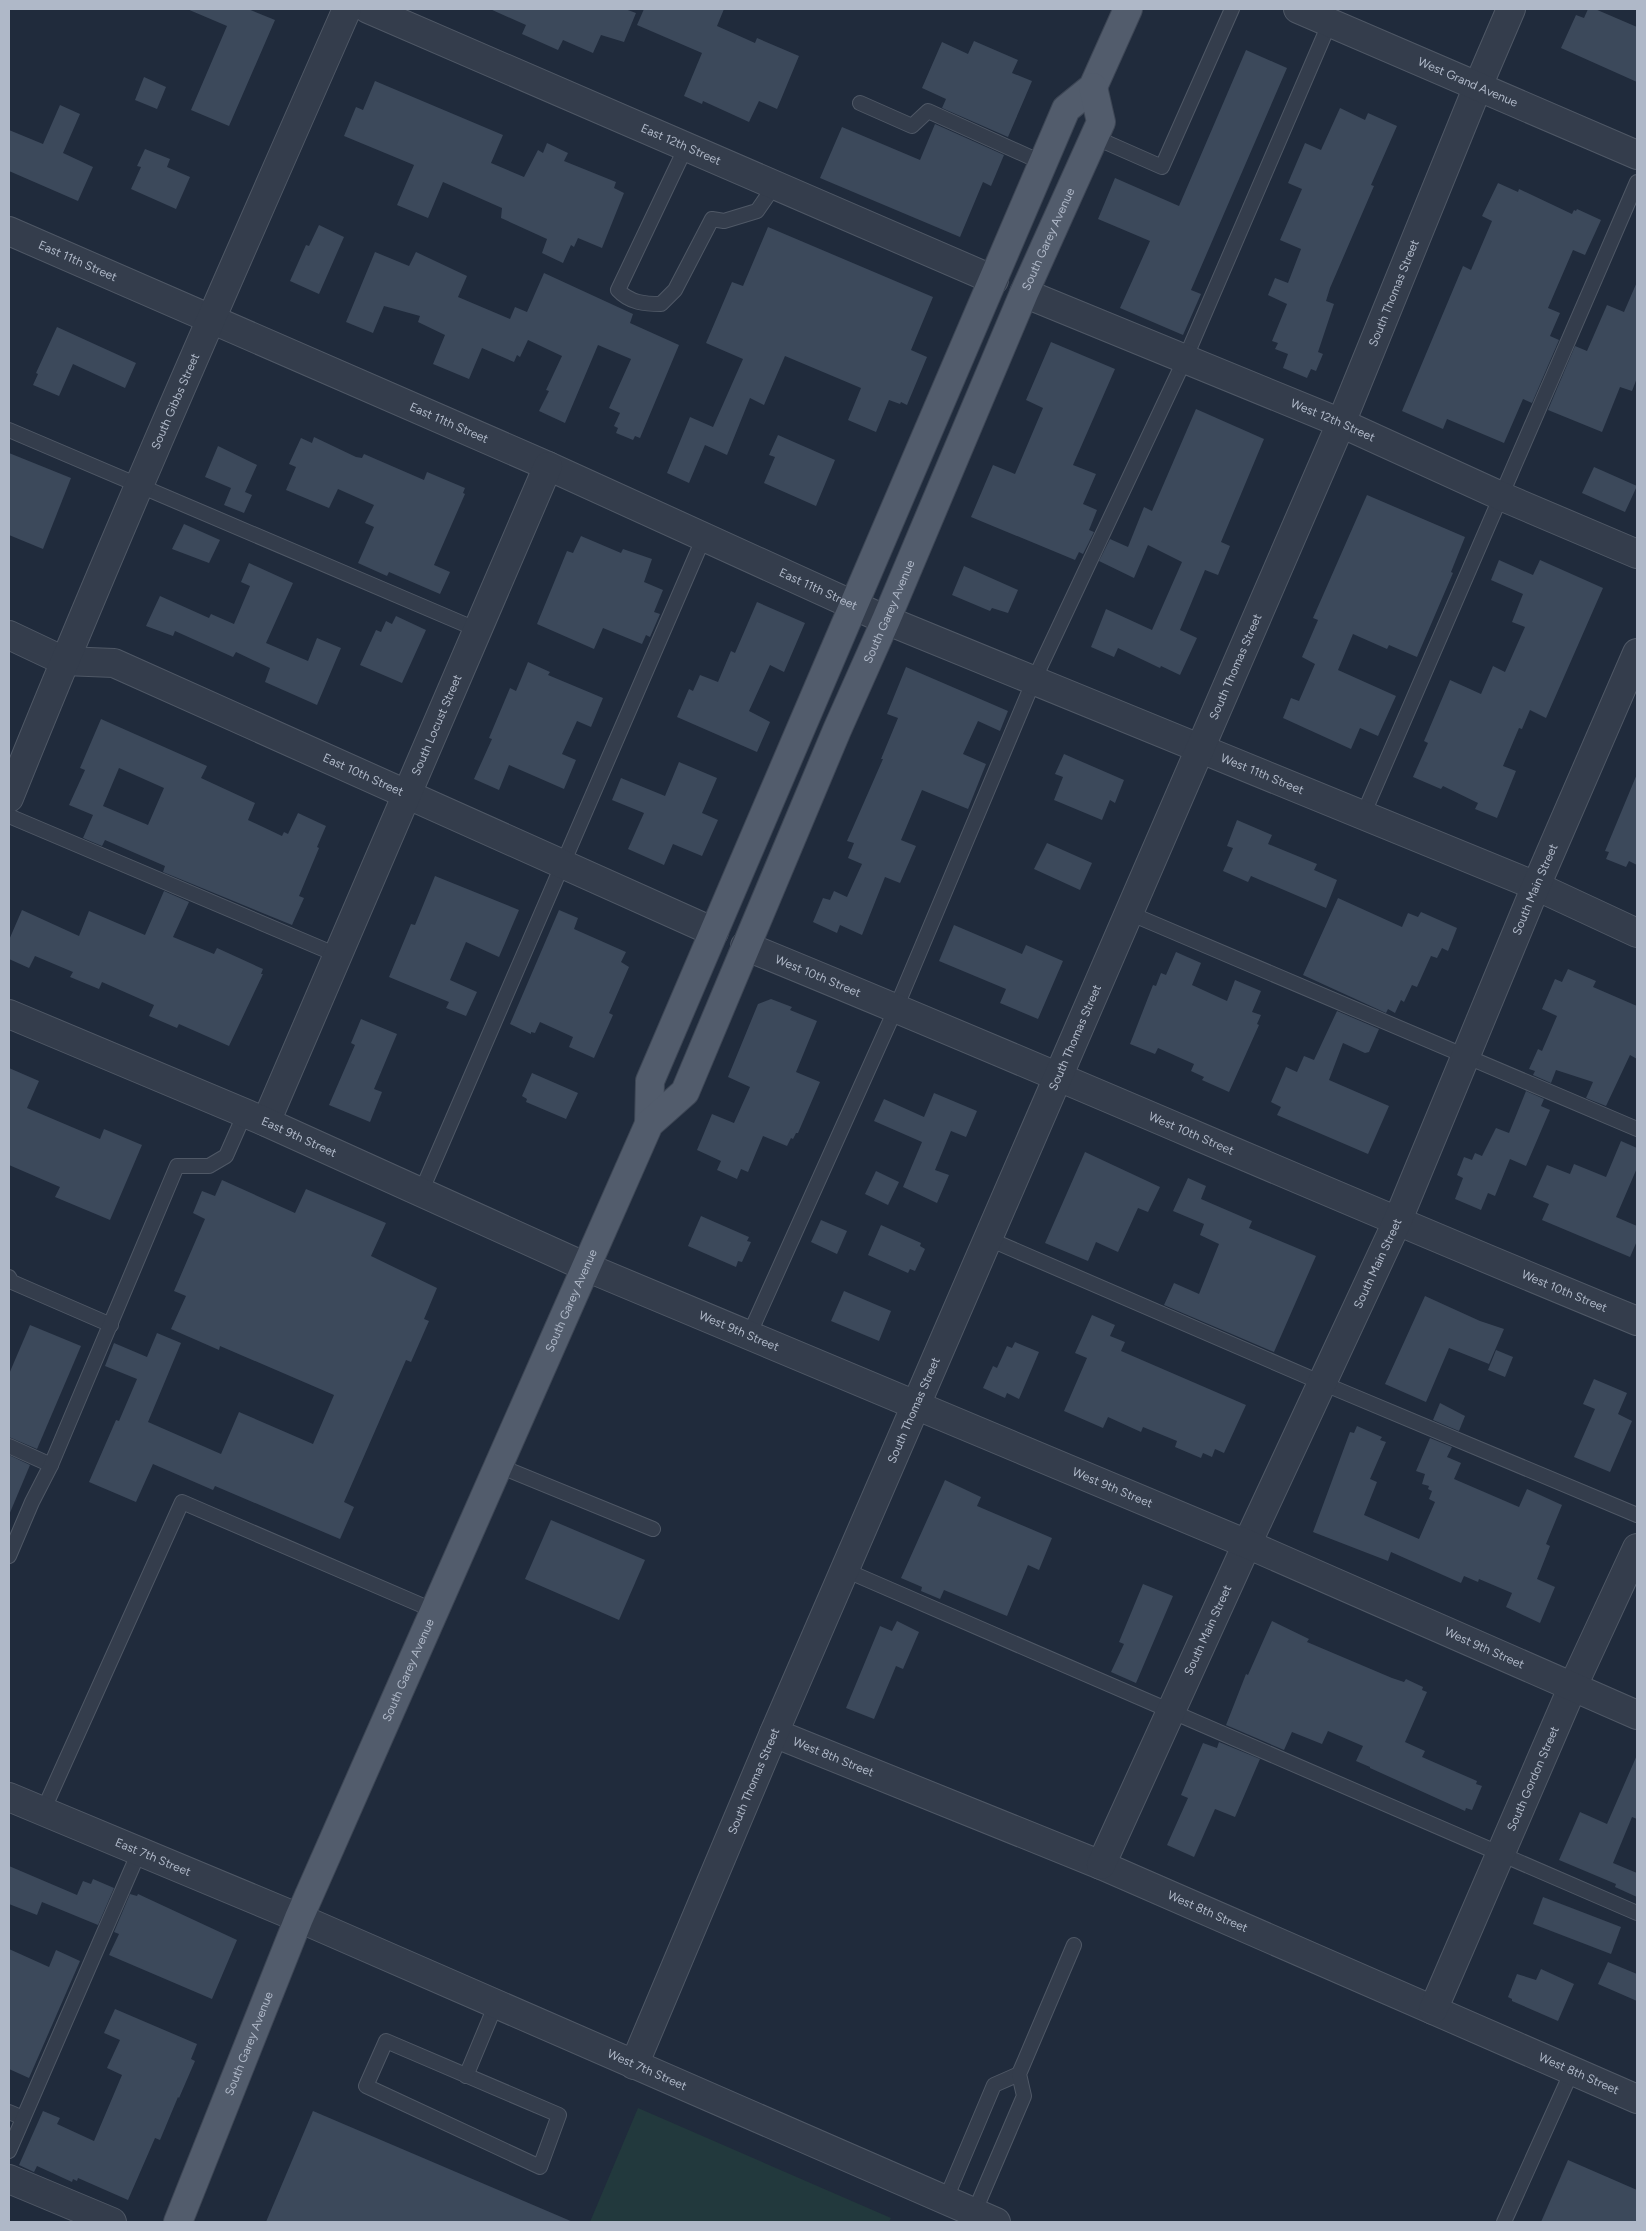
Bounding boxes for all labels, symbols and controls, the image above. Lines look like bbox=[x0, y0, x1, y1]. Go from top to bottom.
street label: West Grand Avenue bbox=[1416, 55, 1520, 110]
street label: East 12th Street bbox=[639, 121, 724, 168]
street label: South Garey Avenue bbox=[1019, 185, 1078, 293]
street label: South Thomas Street bbox=[1366, 237, 1422, 349]
street label: East 11th Street bbox=[36, 238, 120, 284]
street label: South Gibbs Street bbox=[148, 351, 202, 452]
street label: West 12th Street bbox=[1289, 396, 1378, 445]
street label: East 11th Street bbox=[408, 400, 491, 446]
street label: South Garey Avenue bbox=[861, 558, 918, 665]
street label: East 11th Street bbox=[777, 565, 860, 613]
street label: South Thomas Street bbox=[1206, 611, 1265, 722]
street label: South Locust Street bbox=[409, 672, 465, 778]
street label: East 10th Street bbox=[321, 751, 406, 799]
street label: West 11th Street bbox=[1219, 751, 1306, 797]
street label: South Main Street bbox=[1510, 841, 1561, 937]
street label: West 10th Street bbox=[773, 952, 863, 1000]
street label: South Thomas Street bbox=[1046, 982, 1104, 1093]
street label: West 10th Street bbox=[1147, 1109, 1236, 1158]
street label: East 9th Street bbox=[259, 1114, 339, 1160]
street label: South Main Street bbox=[1351, 1216, 1405, 1311]
street label: South Garey Avenue bbox=[542, 1247, 600, 1354]
street label: West 10th Street bbox=[1520, 1267, 1610, 1315]
street label: West 9th Street bbox=[697, 1308, 782, 1354]
street label: South Thomas Street bbox=[885, 1355, 943, 1465]
street label: West 9th Street bbox=[1070, 1465, 1155, 1511]
street label: South Main Street bbox=[1181, 1582, 1235, 1678]
street label: South Garey Avenue bbox=[379, 1616, 437, 1724]
street label: West 9th Street bbox=[1442, 1625, 1527, 1672]
street label: South Gordon Street bbox=[1504, 1724, 1562, 1833]
street label: South Thomas Street bbox=[725, 1725, 782, 1836]
street label: West 8th Street bbox=[791, 1734, 876, 1780]
street label: East 7th Street bbox=[113, 1835, 193, 1879]
street label: West 8th Street bbox=[1165, 1888, 1250, 1935]
street label: South Garey Avenue bbox=[222, 1989, 276, 2098]
street label: West 7th Street bbox=[605, 2046, 689, 2093]
street label: West 8th Street bbox=[1537, 2050, 1621, 2097]

